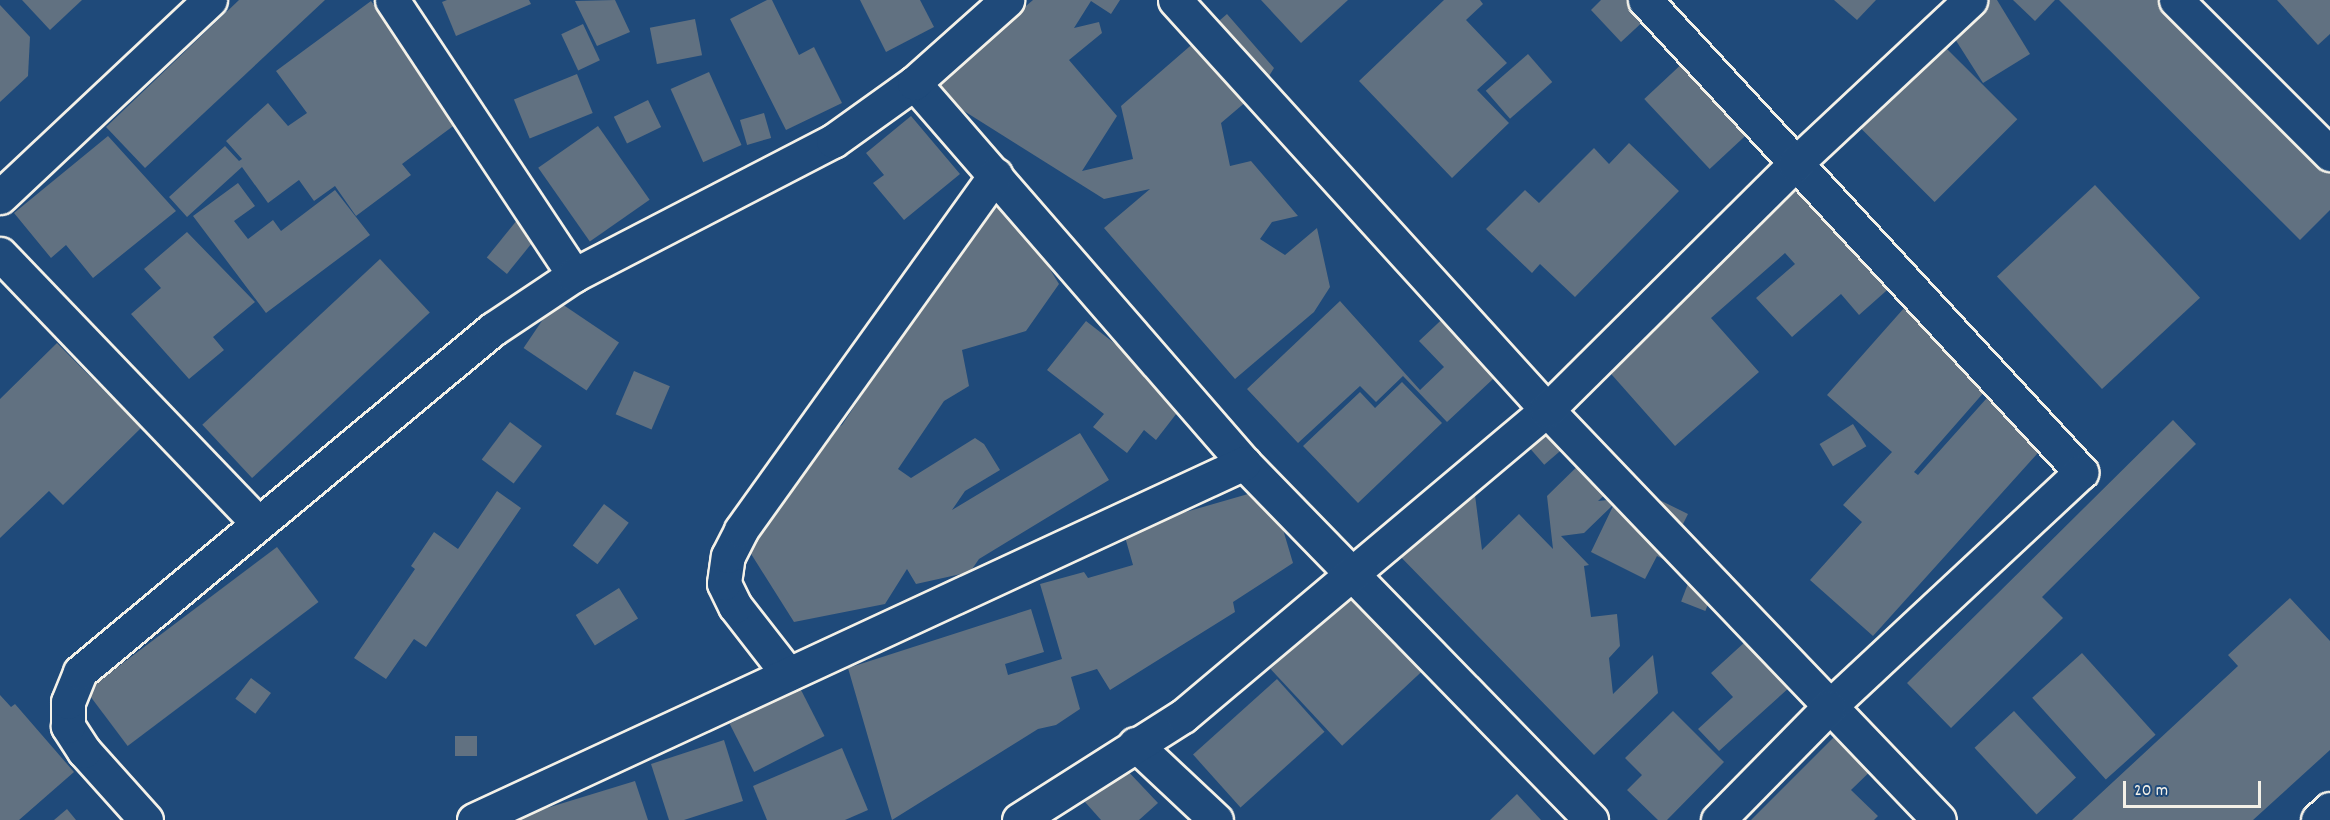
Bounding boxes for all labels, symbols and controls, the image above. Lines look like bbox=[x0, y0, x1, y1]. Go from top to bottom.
scale bar bbox=[2126, 769, 2264, 807]
text: 20 m bbox=[2134, 779, 2168, 804]

